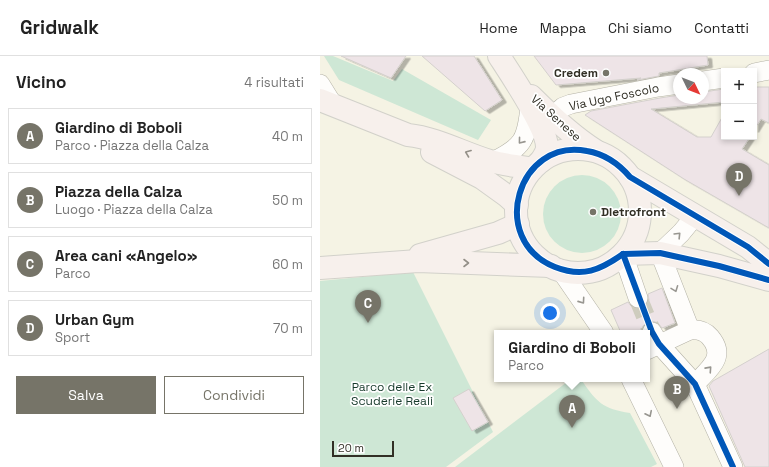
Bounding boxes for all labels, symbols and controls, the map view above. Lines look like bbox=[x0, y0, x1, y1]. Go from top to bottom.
text: Gridwalk bbox=[20, 15, 99, 40]
text: Home bbox=[480, 19, 518, 37]
text: Mappa bbox=[540, 19, 586, 37]
text: Chi siamo bbox=[608, 19, 672, 37]
text: Contatti bbox=[694, 19, 749, 37]
place label: Credem bbox=[554, 65, 598, 81]
marker: Credem bbox=[601, 68, 611, 78]
north arrow bbox=[673, 68, 709, 104]
map controls bbox=[721, 68, 757, 140]
button: + bbox=[721, 68, 757, 104]
text: Vicino bbox=[16, 71, 66, 93]
text: 4 risultati bbox=[244, 74, 304, 91]
street label: Via Ugo Foscolo bbox=[568, 80, 660, 114]
street label: Via Senese bbox=[527, 91, 585, 145]
button: − bbox=[721, 104, 757, 140]
text: Giardino di Boboli bbox=[55, 118, 182, 137]
text: A bbox=[26, 128, 34, 145]
text: 40 m bbox=[272, 128, 303, 145]
one-way arrow bbox=[519, 136, 526, 143]
text: Parco · Piazza della Calza bbox=[55, 137, 209, 154]
one-way arrow bbox=[464, 150, 471, 158]
pin: D bbox=[726, 163, 752, 196]
text: Piazza della Calza bbox=[55, 182, 182, 201]
text: B bbox=[26, 192, 34, 209]
text: 50 m bbox=[272, 192, 303, 209]
text: Luogo · Piazza della Calza bbox=[55, 201, 213, 218]
place label: Dietrofront bbox=[601, 204, 666, 220]
marker: Dietrofront bbox=[588, 207, 598, 217]
one-way arrow bbox=[673, 232, 681, 240]
text: Area cani «Angelo» bbox=[55, 246, 198, 265]
text: C bbox=[26, 256, 34, 273]
text: 60 m bbox=[272, 256, 303, 273]
one-way arrow bbox=[463, 259, 469, 267]
text: Parco bbox=[55, 265, 91, 282]
one-way arrow bbox=[670, 286, 678, 293]
pin: C bbox=[355, 290, 381, 323]
one-way arrow bbox=[577, 297, 585, 304]
your location bbox=[540, 303, 560, 323]
text: Urban Gym bbox=[55, 310, 134, 329]
text: D bbox=[26, 320, 34, 337]
text: 70 m bbox=[273, 320, 303, 337]
text: Sport bbox=[55, 329, 90, 346]
popup bbox=[494, 330, 650, 382]
text: Giardino di Boboli bbox=[508, 338, 636, 357]
text: Parco bbox=[508, 357, 544, 374]
one-way arrow bbox=[705, 366, 712, 374]
button: Salva bbox=[16, 376, 156, 414]
button: Condividi bbox=[164, 376, 304, 414]
pin: B bbox=[664, 376, 690, 409]
park label: Parco delle Ex Scuderie Reali bbox=[351, 379, 433, 409]
pin: A bbox=[559, 395, 585, 428]
one-way arrow bbox=[644, 410, 651, 417]
scale bar bbox=[332, 439, 394, 458]
text: 20 m bbox=[338, 441, 364, 455]

